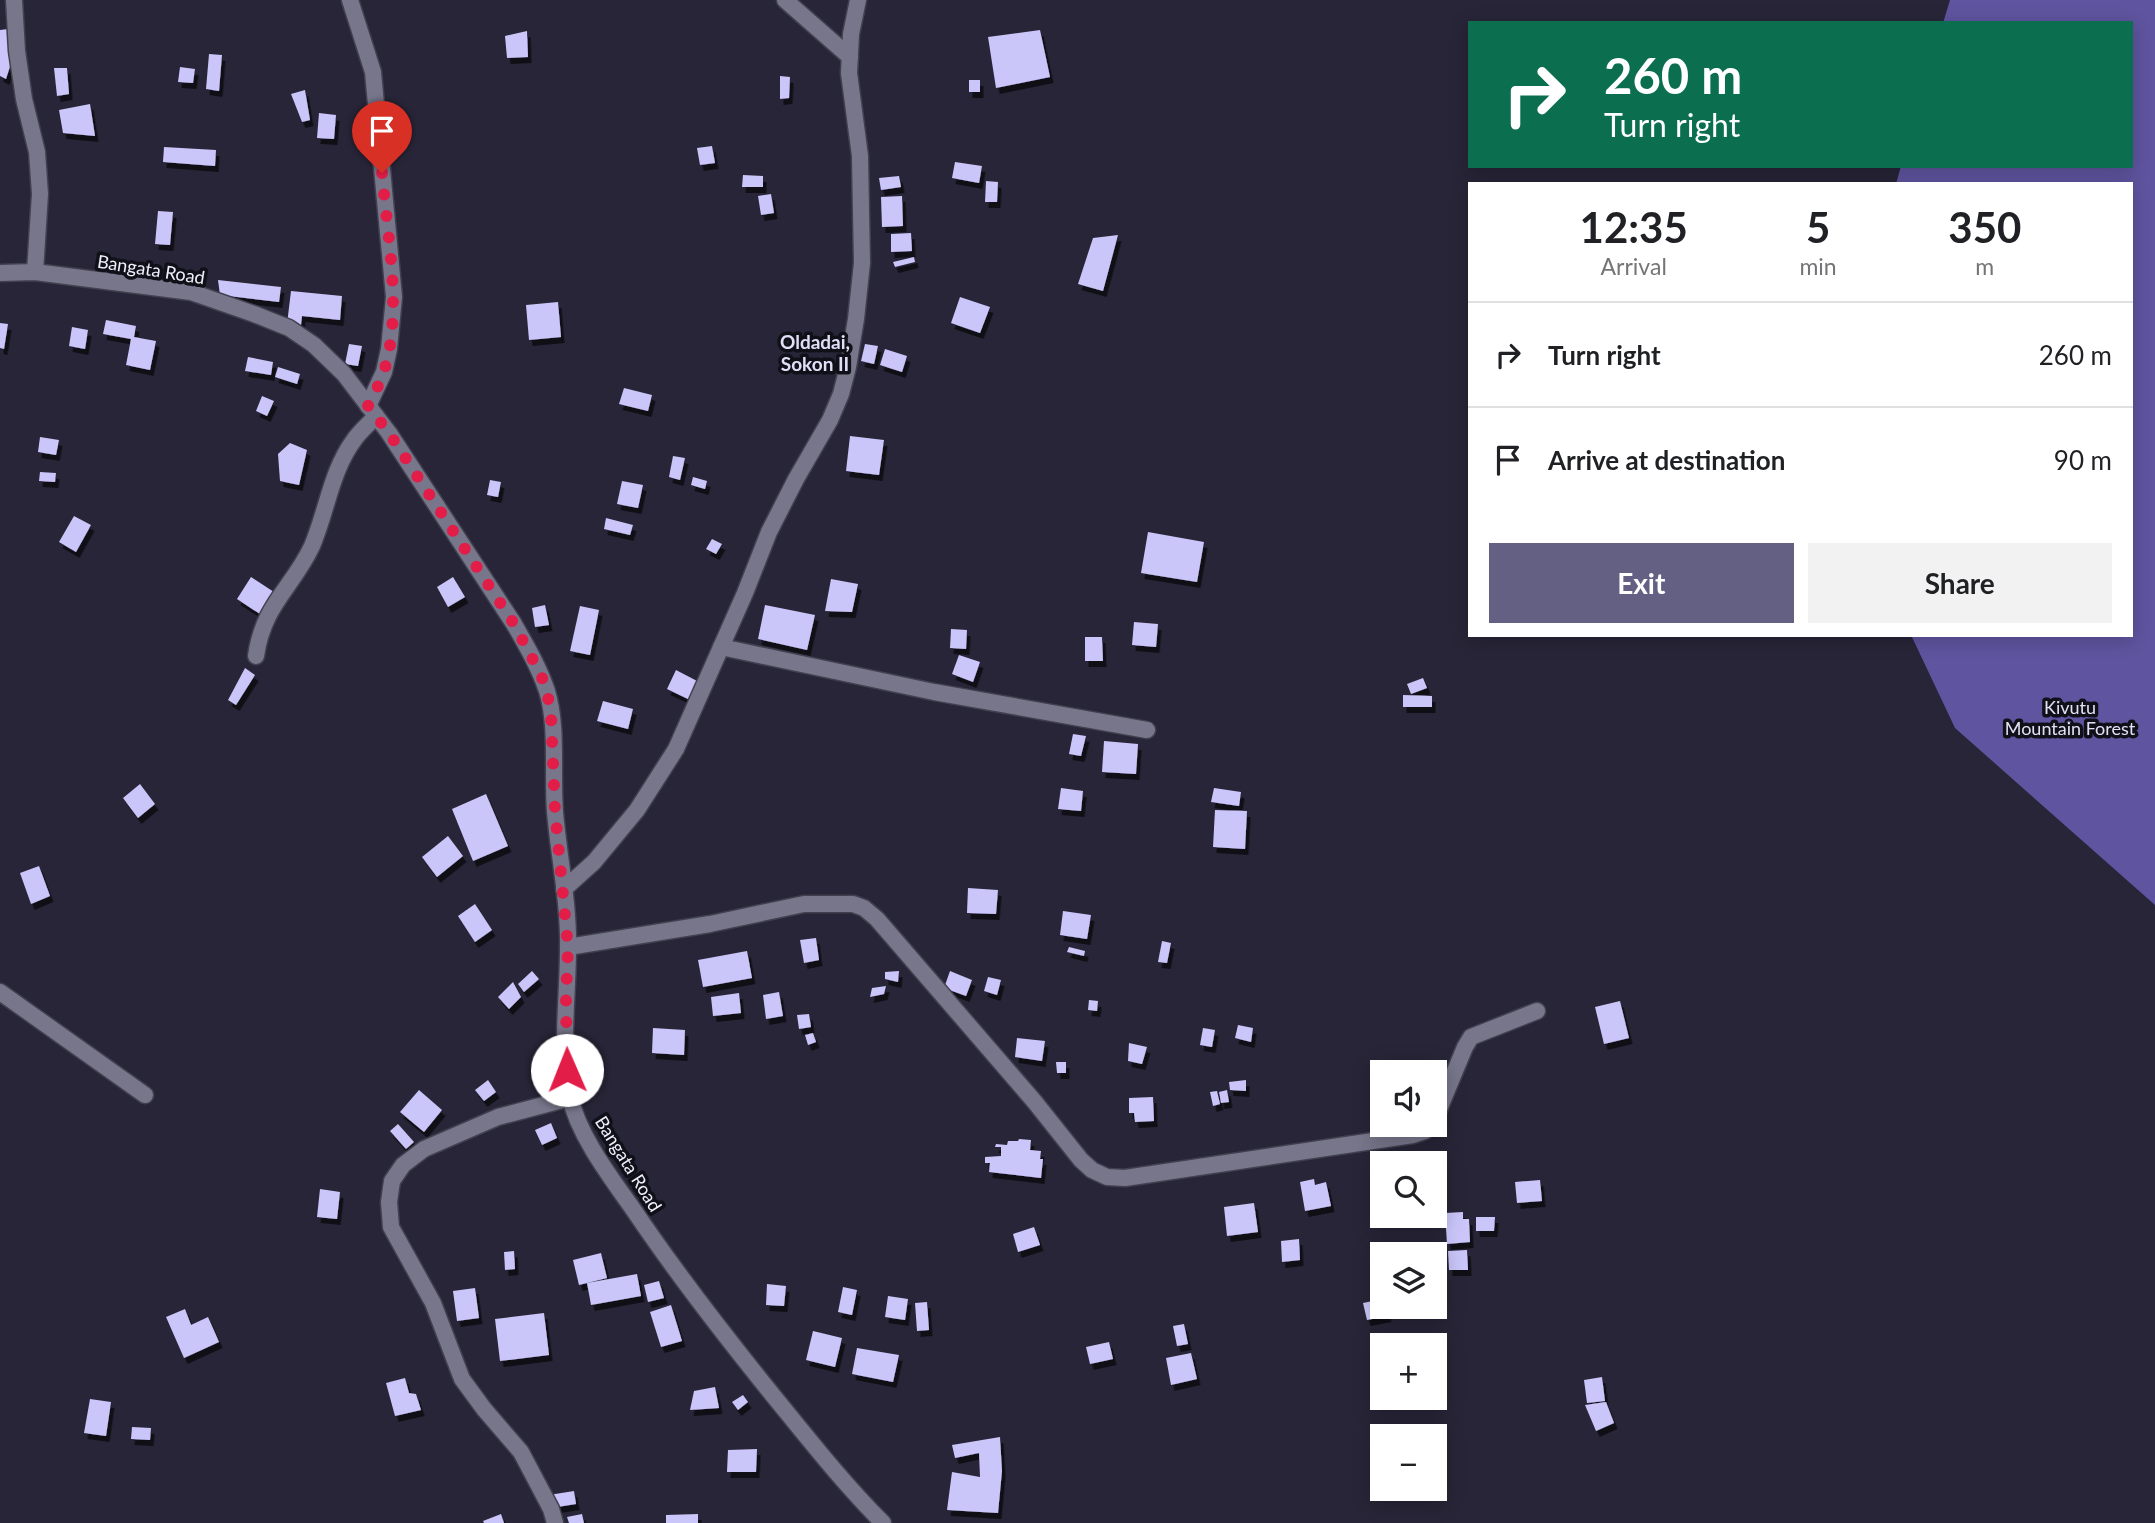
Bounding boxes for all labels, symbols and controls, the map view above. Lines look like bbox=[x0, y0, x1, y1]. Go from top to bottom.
text: 260 m bbox=[1604, 46, 1742, 104]
icon: right bbox=[1489, 49, 1580, 140]
pin bbox=[352, 101, 412, 173]
text: Turn right bbox=[1604, 105, 1740, 144]
icon: arrive bbox=[363, 112, 401, 150]
text: 12:35 bbox=[1580, 202, 1688, 252]
text: 5 bbox=[1806, 202, 1830, 252]
text: 350 bbox=[1948, 202, 2021, 252]
street label: Bangata Road bbox=[96, 250, 207, 288]
text: Arrival bbox=[1601, 252, 1667, 280]
text: min bbox=[1799, 252, 1837, 280]
text: m bbox=[1975, 252, 1994, 280]
district label: Oldadai, Sokon II bbox=[780, 330, 850, 375]
icon: right bbox=[1489, 336, 1527, 374]
text: Turn right bbox=[1548, 339, 1661, 371]
text: 260 m bbox=[2039, 339, 2112, 371]
icon: arrive bbox=[1489, 441, 1527, 479]
text: Arrive at destination bbox=[1548, 444, 1785, 476]
text: 90 m bbox=[2054, 444, 2112, 476]
button: Exit bbox=[1489, 543, 1794, 623]
button: Share bbox=[1808, 543, 2112, 623]
park label: Kivutu Mountain Forest bbox=[2005, 696, 2136, 739]
position arrow bbox=[530, 1033, 604, 1107]
map controls bbox=[1370, 1060, 1447, 1501]
button: sound bbox=[1370, 1060, 1447, 1137]
street label: Bangata Road bbox=[591, 1112, 667, 1215]
button: search bbox=[1370, 1151, 1447, 1228]
button: layers bbox=[1370, 1242, 1447, 1319]
button: + bbox=[1370, 1333, 1447, 1410]
button: − bbox=[1370, 1424, 1447, 1501]

